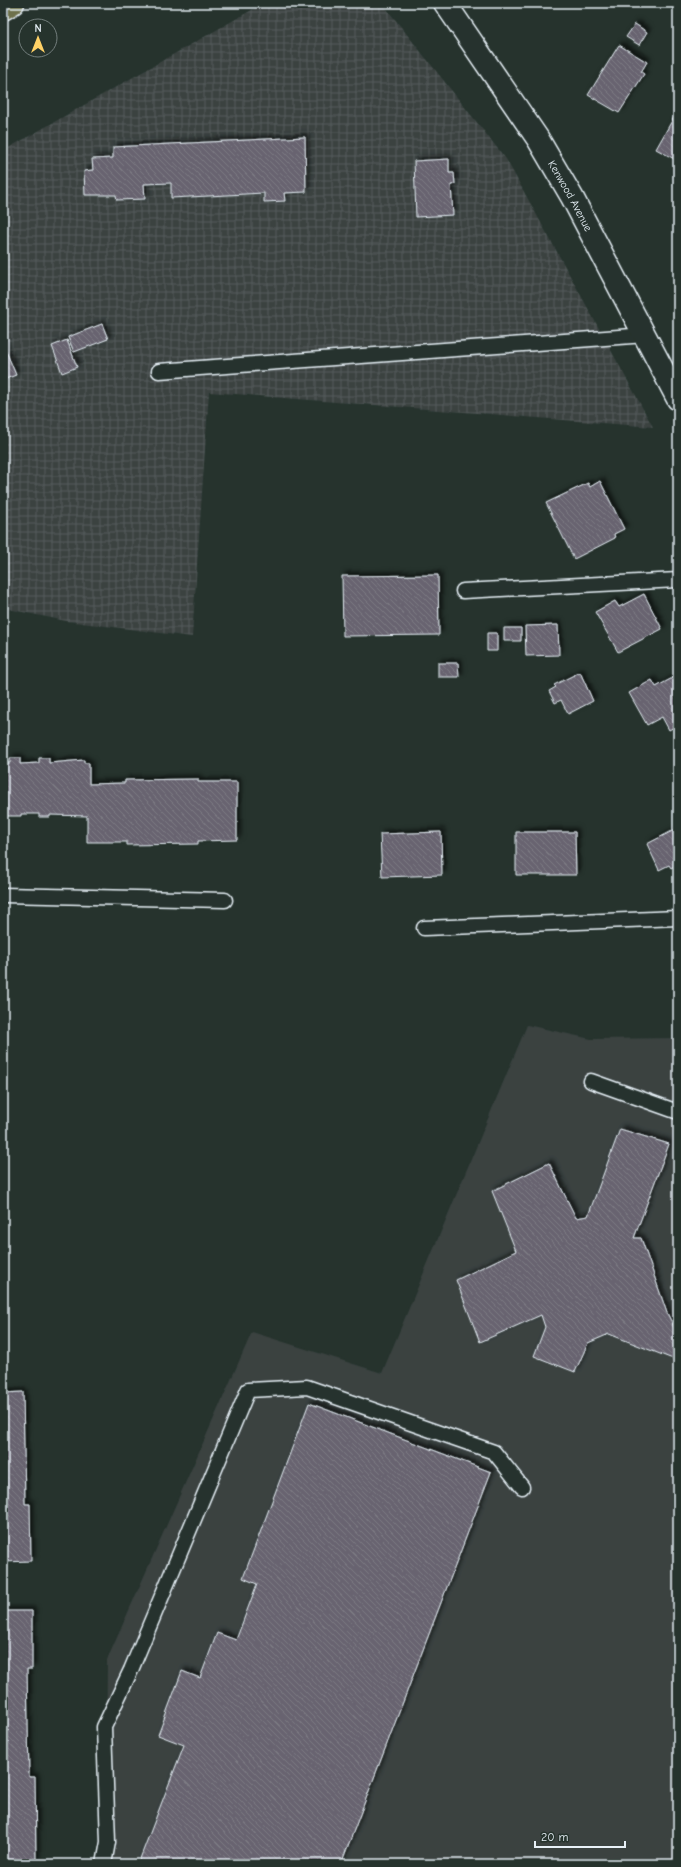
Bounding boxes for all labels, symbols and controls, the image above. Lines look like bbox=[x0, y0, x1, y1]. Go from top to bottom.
north arrow bbox=[18, 18, 58, 58]
text: N bbox=[34, 22, 42, 35]
street label: Kenwood Avenue bbox=[545, 158, 595, 234]
scale bar bbox=[535, 1823, 625, 1849]
text: 20 m bbox=[541, 1830, 569, 1844]

